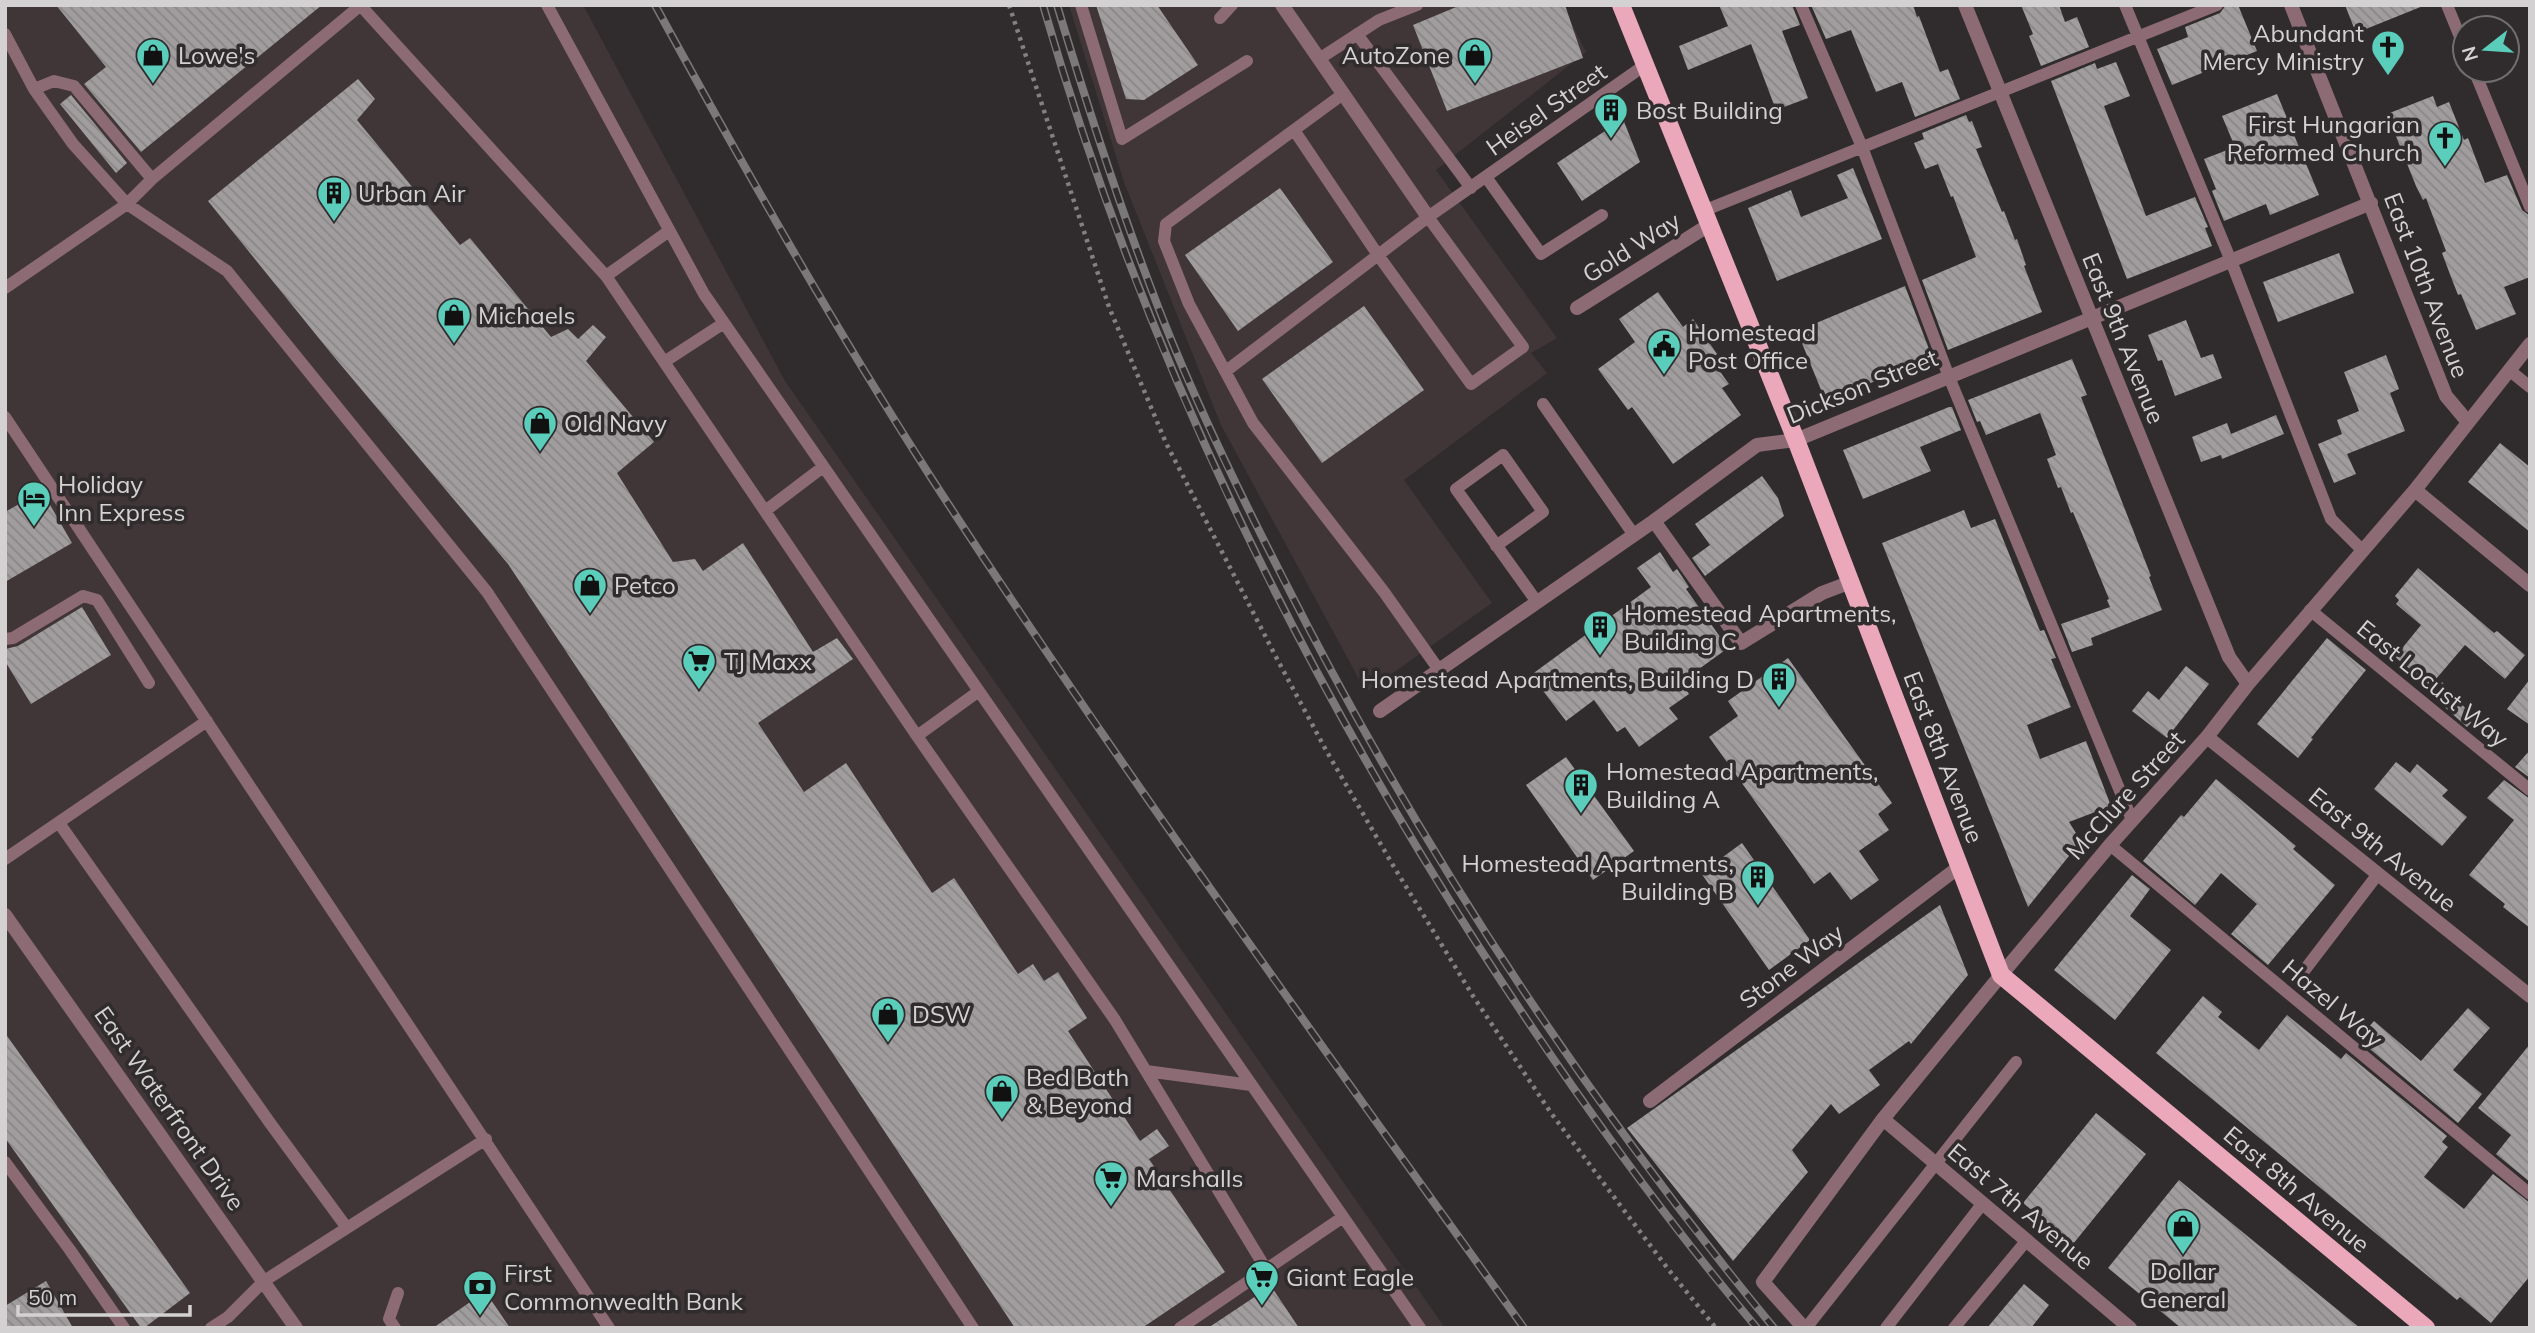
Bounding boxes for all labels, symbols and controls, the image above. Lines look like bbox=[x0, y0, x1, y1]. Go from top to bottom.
north arrow bbox=[2451, 14, 2521, 84]
place label: Abundant Mercy Ministry bbox=[2202, 18, 2364, 76]
church icon: Abundant Mercy Ministry bbox=[2369, 28, 2407, 77]
shop icon: Lowe's bbox=[134, 36, 172, 85]
shop icon: AutoZone bbox=[1456, 36, 1494, 85]
place label: Lowe's bbox=[178, 40, 255, 70]
place label: AutoZone bbox=[1342, 40, 1450, 70]
text: N bbox=[2456, 44, 2483, 64]
street label: Heisel Street bbox=[1480, 56, 1612, 162]
building icon: Bost Building bbox=[1592, 91, 1630, 140]
place label: Bost Building bbox=[1636, 95, 1783, 125]
place label: First Hungarian Reformed Church bbox=[2227, 109, 2420, 167]
church icon: First Hungarian Reformed Church bbox=[2426, 119, 2464, 168]
building icon: Urban Air bbox=[315, 174, 353, 223]
place label: Urban Air bbox=[358, 178, 466, 208]
street label: East 10th Avenue bbox=[2378, 188, 2476, 382]
street label: Gold Way bbox=[1576, 205, 1686, 289]
street label: East 9th Avenue bbox=[2076, 248, 2172, 428]
shop icon: Michaels bbox=[435, 296, 473, 345]
place label: Michaels bbox=[478, 300, 575, 330]
place label: Homestead Post Office bbox=[1688, 317, 1816, 375]
public building icon: Homestead Post Office bbox=[1645, 327, 1683, 376]
street label: Dickson Street bbox=[1782, 342, 1942, 430]
shop icon: Old Navy bbox=[521, 404, 559, 453]
place label: Old Navy bbox=[564, 408, 667, 438]
place label: Holiday Inn Express bbox=[58, 469, 185, 527]
hotel icon: Holiday Inn Express bbox=[15, 479, 53, 528]
shop icon: Petco bbox=[571, 566, 609, 615]
place label: Petco bbox=[614, 570, 676, 600]
place label: Homestead Apartments, Building C bbox=[1624, 598, 1896, 656]
building icon: Homestead Apartments, Building C bbox=[1581, 608, 1619, 657]
street label: East Locust Way bbox=[2351, 613, 2515, 753]
supermarket icon: TJ Maxx bbox=[680, 642, 718, 691]
place label: TJ Maxx bbox=[724, 646, 812, 676]
building icon: Homestead Apartments, Building D bbox=[1760, 660, 1798, 709]
place label: Homestead Apartments, Building D bbox=[1361, 664, 1754, 694]
street label: East 8th Avenue bbox=[1897, 667, 1991, 847]
street label: McClure Street bbox=[2059, 725, 2191, 865]
place label: Homestead Apartments, Building A bbox=[1606, 756, 1878, 814]
building icon: Homestead Apartments, Building A bbox=[1562, 766, 1600, 815]
street label: East 9th Avenue bbox=[2303, 780, 2463, 918]
place label: Homestead Apartments, Building B bbox=[1462, 848, 1734, 906]
building icon: Homestead Apartments, Building B bbox=[1739, 858, 1777, 907]
street label: Stone Way bbox=[1733, 917, 1849, 1015]
street label: Hazel Way bbox=[2276, 952, 2390, 1054]
shop icon: DSW bbox=[869, 995, 907, 1044]
place label: DSW bbox=[912, 999, 971, 1029]
street label: East Waterfront Drive bbox=[88, 1000, 252, 1216]
place label: Bed Bath & Beyond bbox=[1026, 1062, 1132, 1120]
shop icon: Bed Bath & Beyond bbox=[983, 1072, 1021, 1121]
street label: East 8th Avenue bbox=[2218, 1119, 2376, 1259]
street label: East 7th Avenue bbox=[1942, 1136, 2100, 1276]
supermarket icon: Marshalls bbox=[1092, 1159, 1130, 1208]
place label: Marshalls bbox=[1136, 1163, 1243, 1193]
shop icon: Dollar General bbox=[2164, 1207, 2202, 1256]
place label: Dollar General bbox=[2140, 1256, 2226, 1314]
place label: First Commonwealth Bank bbox=[504, 1258, 743, 1316]
supermarket icon: Giant Eagle bbox=[1243, 1258, 1281, 1307]
place label: Giant Eagle bbox=[1286, 1262, 1414, 1292]
bank icon: First Commonwealth Bank bbox=[461, 1268, 499, 1317]
scale bar bbox=[18, 1274, 189, 1318]
text: 50 m bbox=[28, 1284, 77, 1310]

